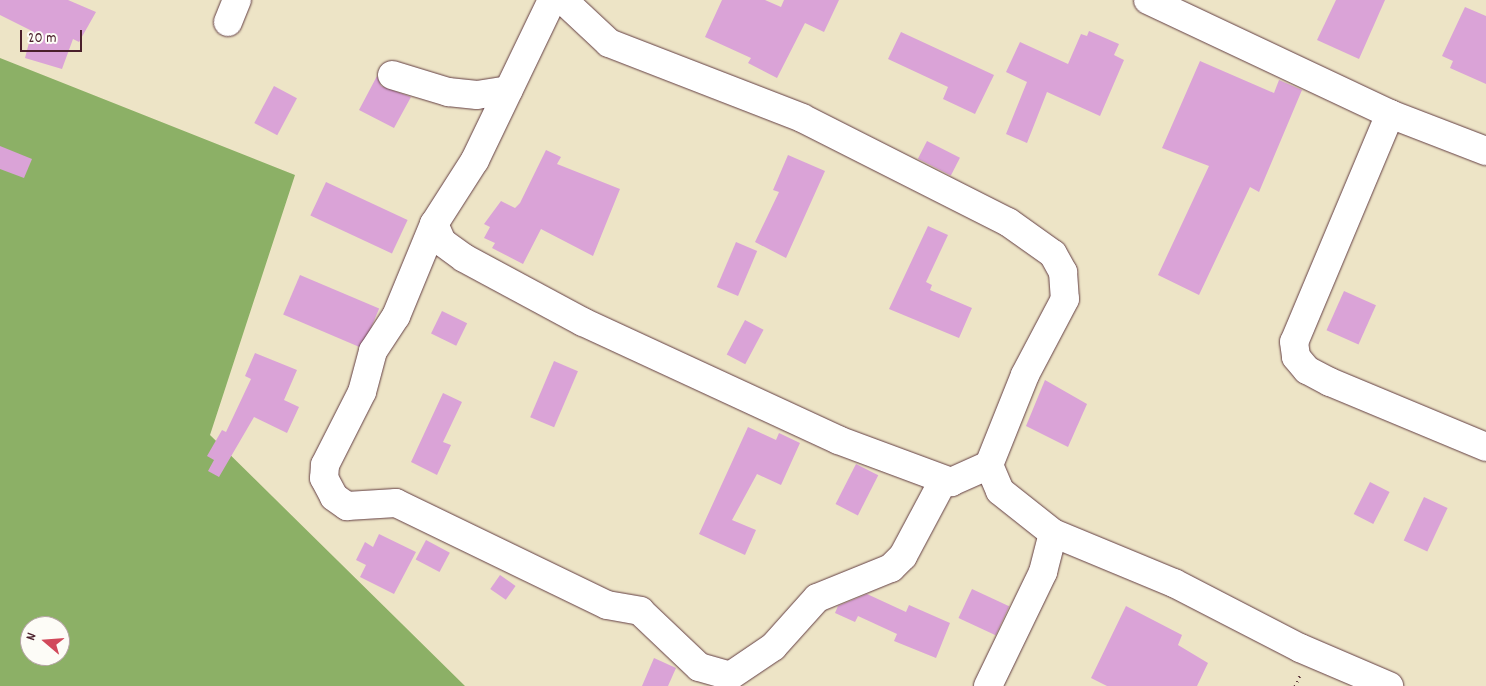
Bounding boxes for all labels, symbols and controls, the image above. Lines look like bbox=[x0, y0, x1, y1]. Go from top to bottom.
scale bar bbox=[22, 20, 85, 52]
text: 20 m bbox=[28, 28, 56, 50]
north arrow bbox=[20, 616, 70, 666]
text: N bbox=[21, 630, 42, 643]

